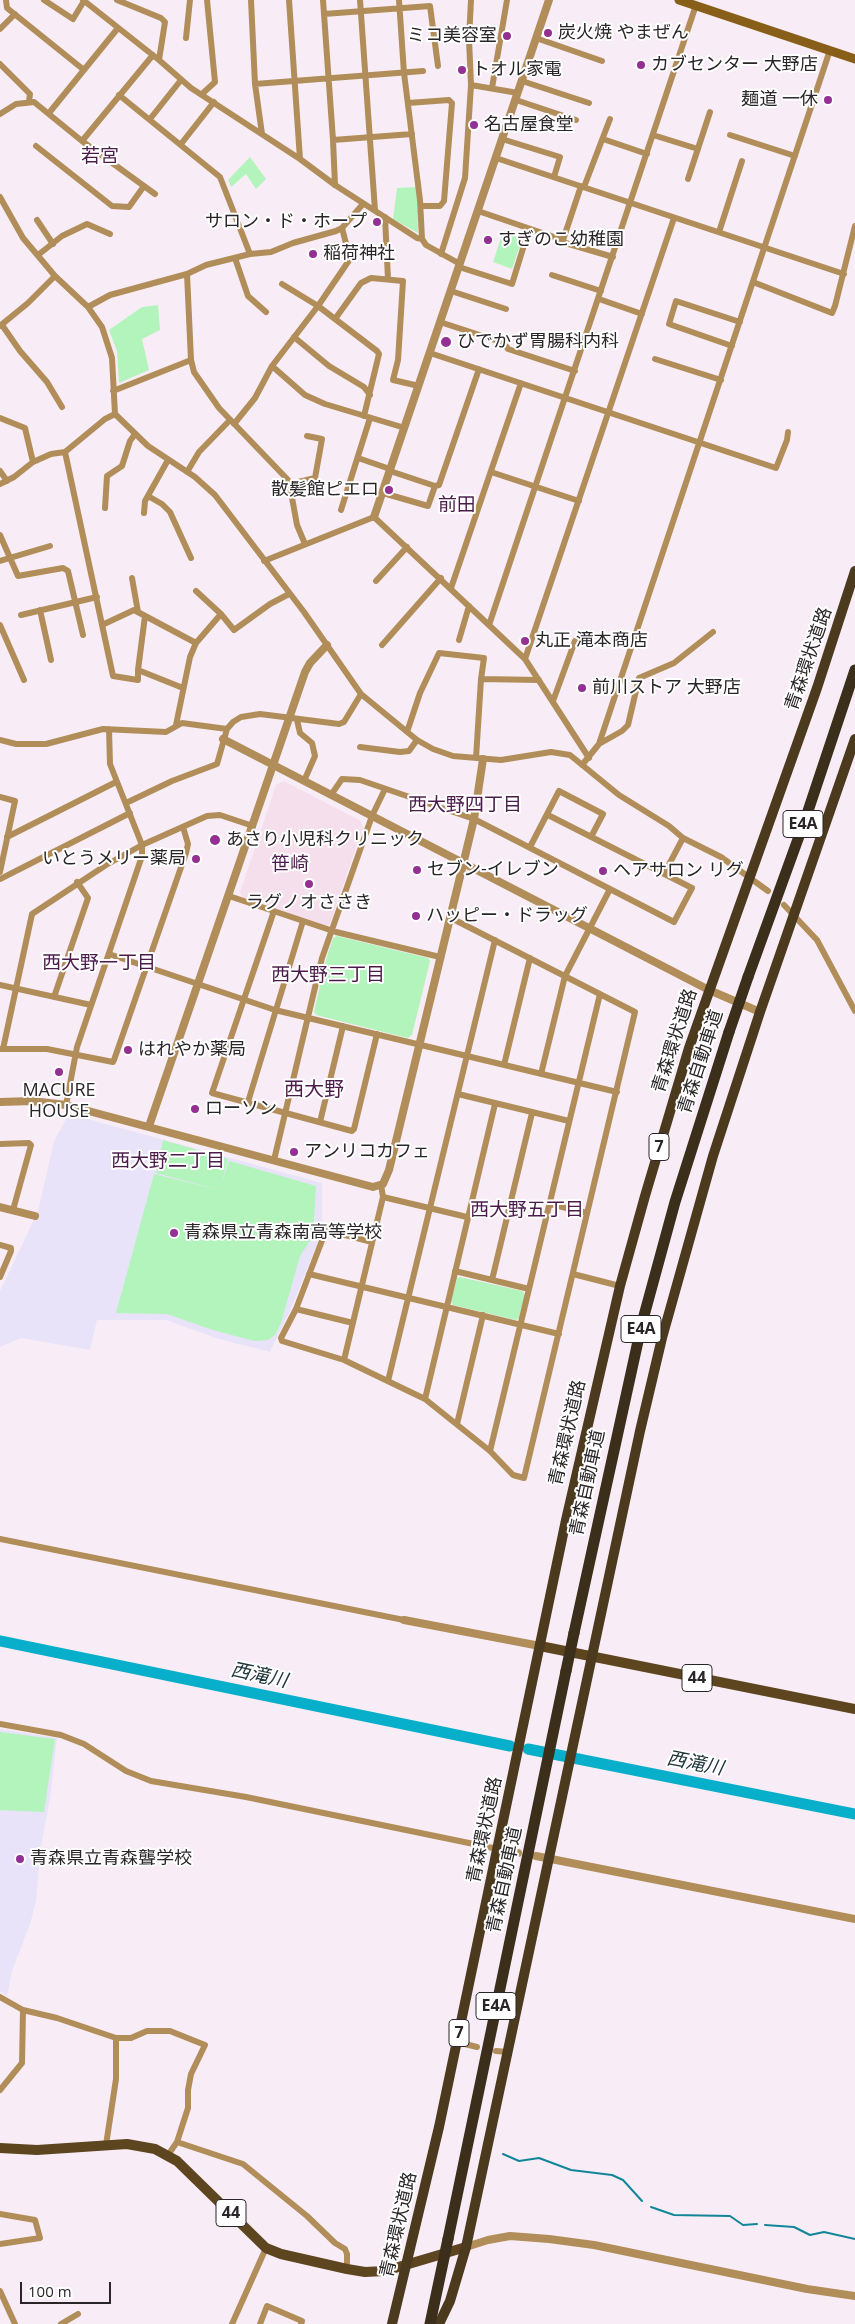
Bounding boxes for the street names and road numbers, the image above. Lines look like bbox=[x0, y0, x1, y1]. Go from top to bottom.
street label: 青森環状道路 bbox=[781, 604, 837, 714]
road number: E4A bbox=[783, 811, 823, 838]
street label: 青森環状道路 bbox=[648, 986, 702, 1096]
street label: 青森自動車道 bbox=[674, 1007, 728, 1117]
road number: 7 bbox=[649, 1134, 669, 1160]
road number: E4A bbox=[621, 1316, 661, 1342]
street label: 青森環状道路 bbox=[545, 1378, 591, 1488]
street label: 青森自動車道 bbox=[566, 1428, 610, 1538]
road number: 44 bbox=[682, 1665, 712, 1692]
street label: 青森環状道路 bbox=[463, 1775, 507, 1885]
street label: 青森自動車道 bbox=[483, 1825, 527, 1935]
road number: E4A bbox=[476, 1992, 516, 2020]
road number: 7 bbox=[449, 2020, 469, 2046]
street label: 青森環状道路 bbox=[376, 2170, 422, 2280]
road number: 44 bbox=[216, 2200, 246, 2226]

